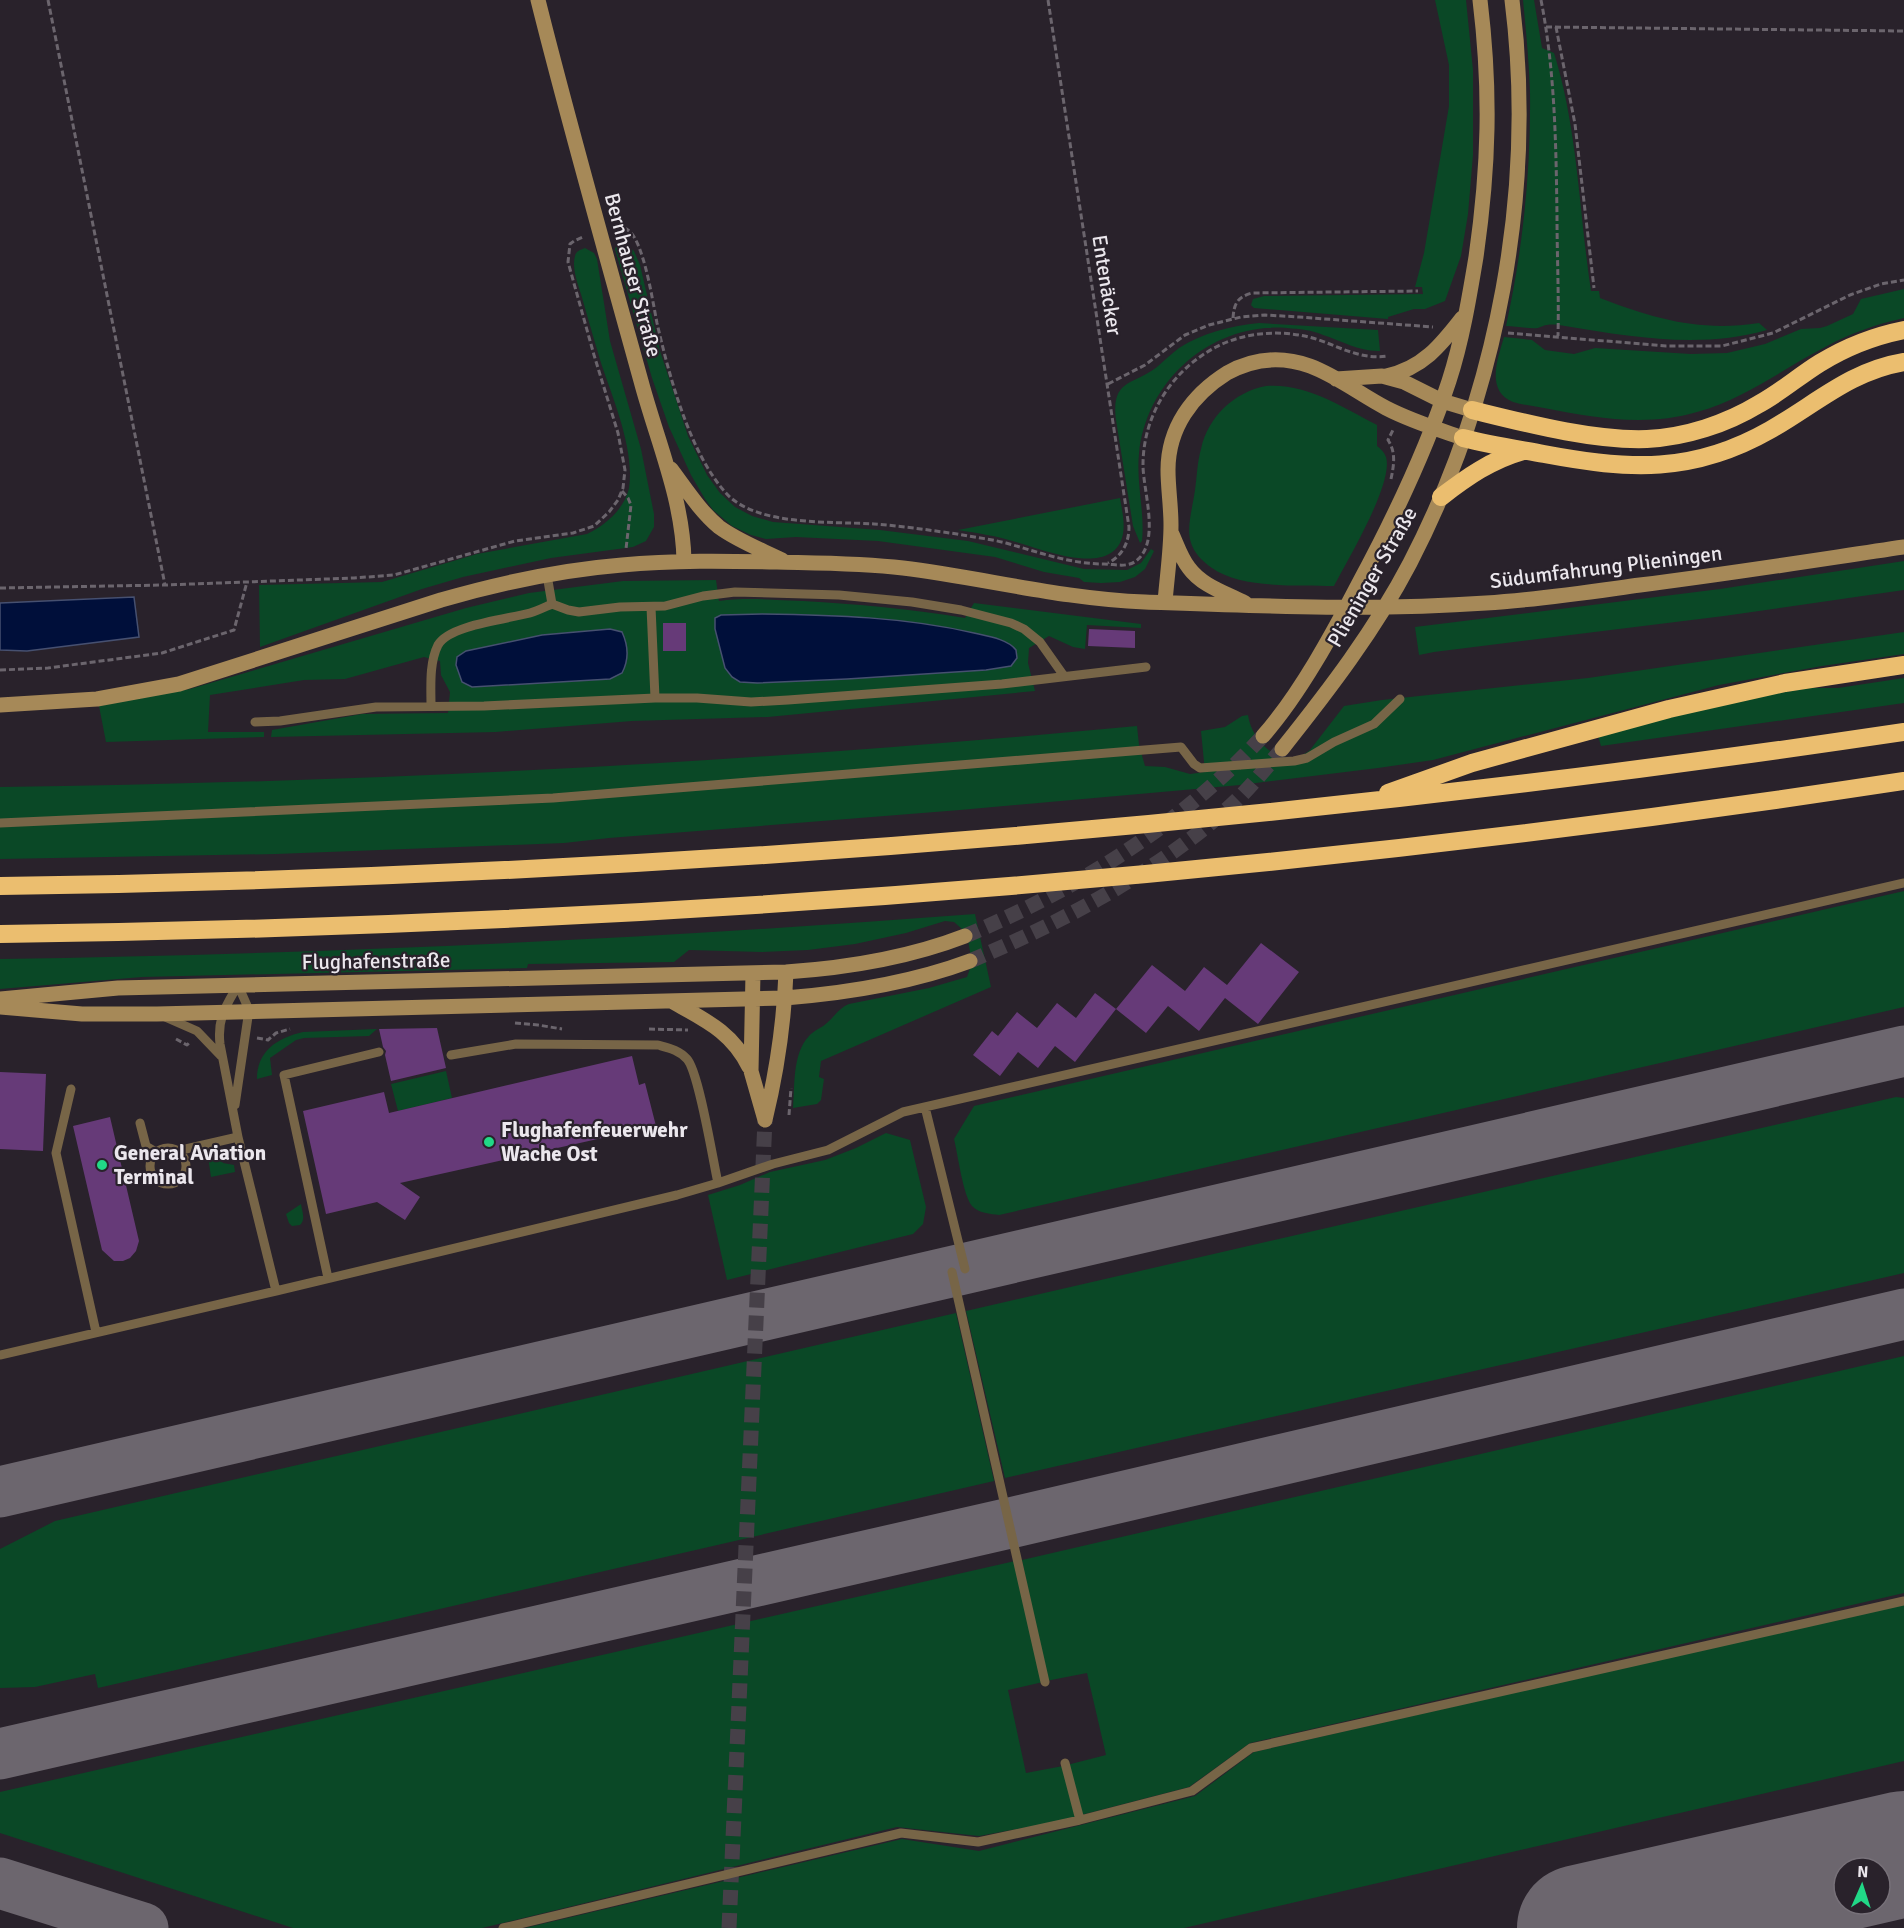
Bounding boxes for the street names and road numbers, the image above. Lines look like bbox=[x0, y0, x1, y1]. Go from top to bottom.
street label: Bernhauser Straße bbox=[599, 190, 667, 360]
street label: Entenäcker bbox=[1086, 233, 1128, 337]
street label: Plieninger Straße bbox=[1321, 502, 1423, 652]
street label: Südumfahrung Plieningen bbox=[1488, 540, 1724, 594]
street label: Flughafenstraße bbox=[301, 947, 451, 975]

